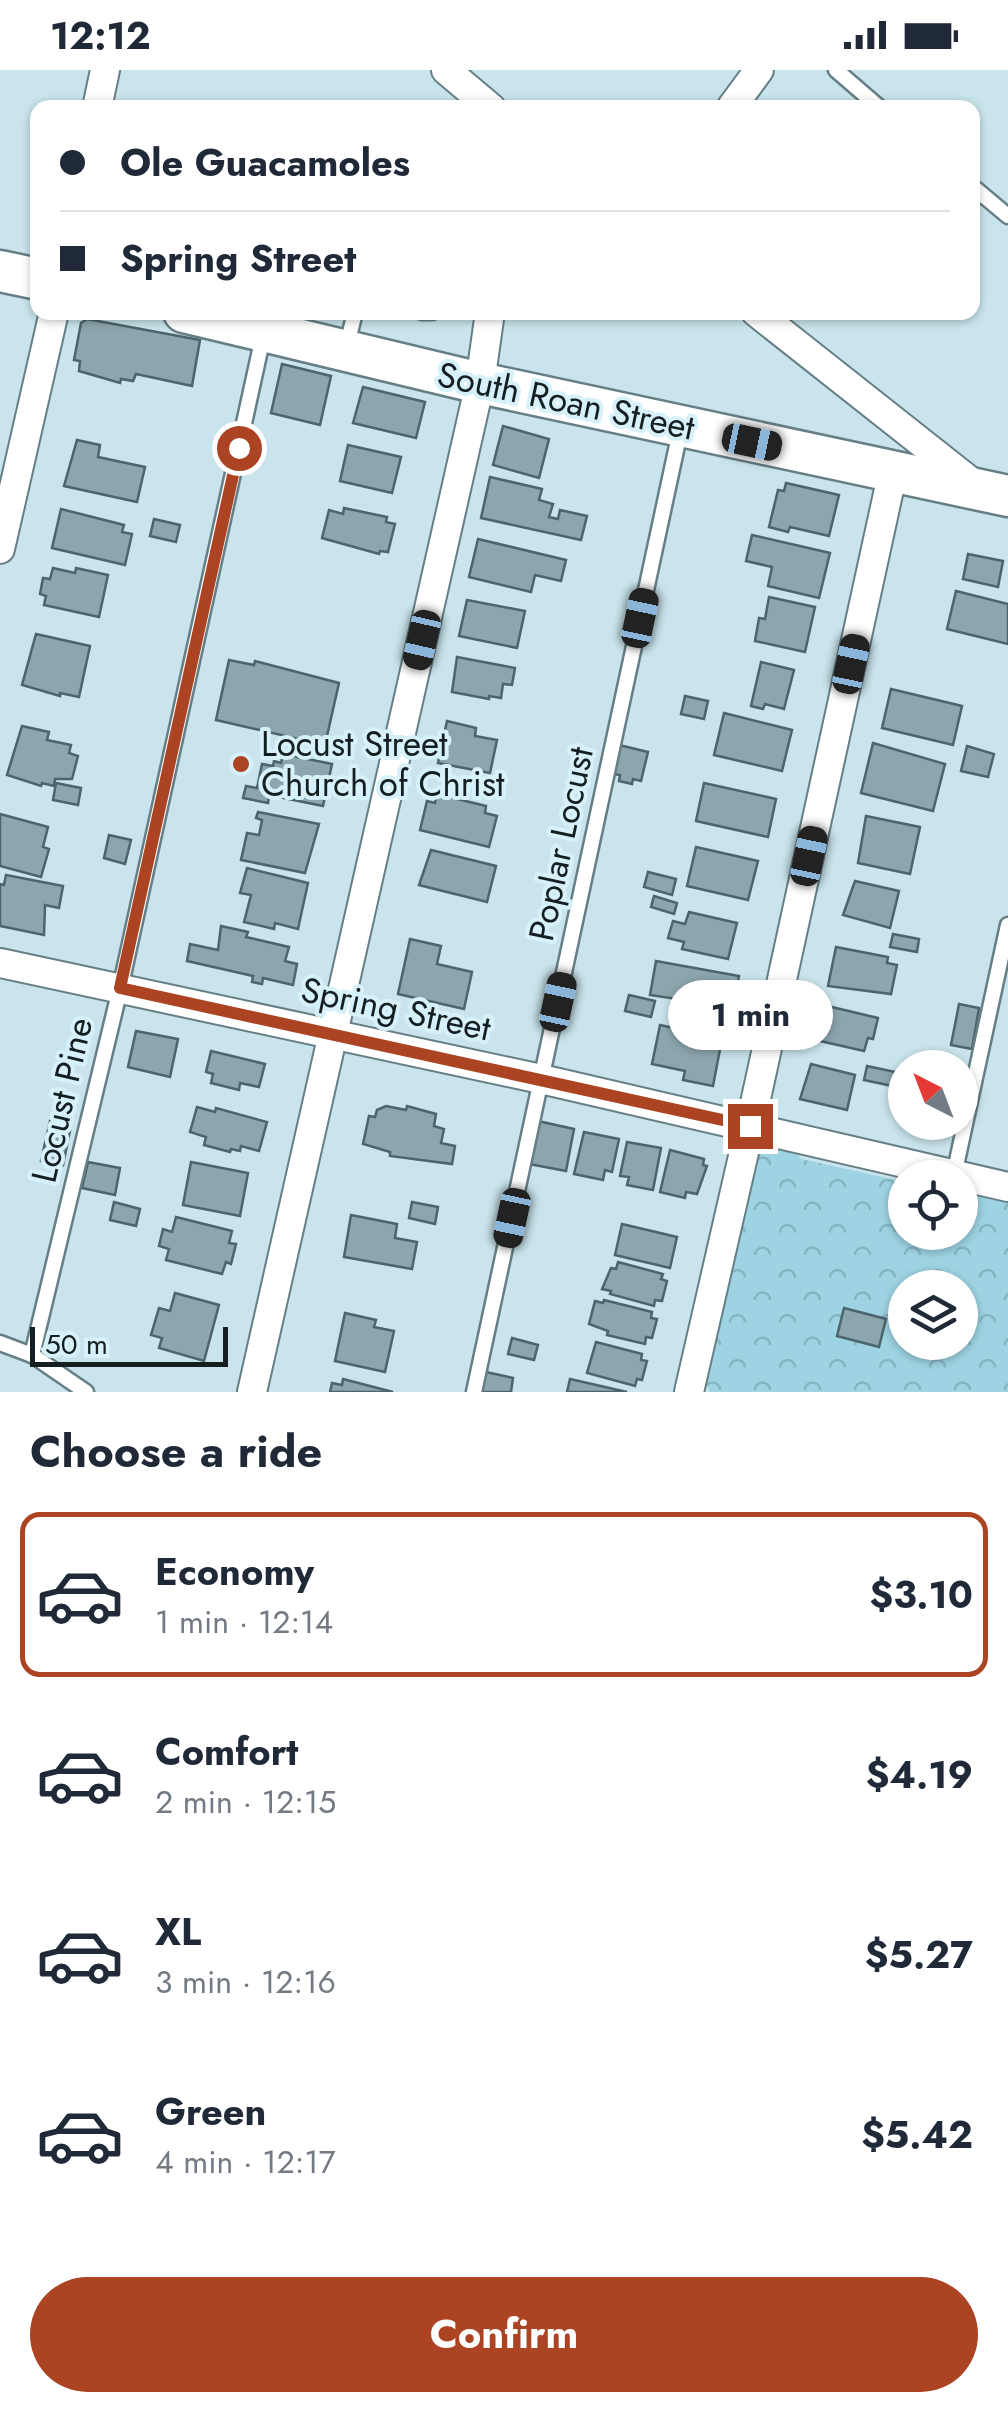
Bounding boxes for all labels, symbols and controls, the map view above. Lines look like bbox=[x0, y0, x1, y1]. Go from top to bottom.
text: 12:12 bbox=[50, 8, 151, 63]
text: Ole Guacamoles bbox=[120, 135, 410, 190]
text: Spring Street bbox=[120, 231, 356, 286]
street label: South Roan Street bbox=[433, 349, 700, 453]
car bbox=[720, 421, 784, 463]
route start bbox=[217, 426, 262, 471]
car bbox=[619, 586, 661, 650]
car bbox=[401, 607, 443, 673]
car bbox=[830, 632, 872, 696]
place label: Locust Street Church of Christ bbox=[261, 719, 505, 809]
street label: Poplar Locust bbox=[516, 742, 606, 946]
marker: Locust Street Church of Christ bbox=[230, 753, 252, 775]
car bbox=[788, 824, 830, 888]
street label: Spring Street bbox=[297, 965, 496, 1054]
car bbox=[537, 970, 579, 1034]
callout: 1 min bbox=[668, 981, 832, 1051]
text: 1 min bbox=[711, 992, 790, 1038]
street label: Locust Pine bbox=[19, 1013, 105, 1187]
north arrow bbox=[888, 1050, 978, 1140]
map controls bbox=[888, 1050, 978, 1360]
route end bbox=[728, 1104, 773, 1149]
button: locate bbox=[888, 1160, 978, 1250]
car bbox=[491, 1186, 533, 1250]
button: layers bbox=[888, 1270, 978, 1360]
scale bar bbox=[30, 1322, 228, 1366]
text: 50 m bbox=[45, 1324, 108, 1365]
text: Choose a ride bbox=[30, 1419, 322, 1484]
text: Economy bbox=[155, 1544, 314, 1599]
icon: car bbox=[35, 1550, 125, 1640]
text: $3.10 bbox=[870, 1567, 973, 1622]
text: 1 min · 12:14 bbox=[155, 1599, 333, 1645]
text: Comfort bbox=[155, 1724, 298, 1779]
icon: car bbox=[35, 1730, 125, 1820]
text: $4.19 bbox=[866, 1747, 973, 1802]
text: 2 min · 12:15 bbox=[155, 1779, 336, 1825]
text: XL bbox=[155, 1904, 201, 1959]
icon: car bbox=[35, 1910, 125, 2000]
text: $5.27 bbox=[865, 1927, 973, 1982]
text: 3 min · 12:16 bbox=[155, 1959, 336, 2005]
text: Green bbox=[155, 2084, 266, 2139]
icon: car bbox=[35, 2090, 125, 2180]
text: $5.42 bbox=[861, 2107, 973, 2162]
text: 4 min · 12:17 bbox=[155, 2139, 336, 2185]
button: Confirm bbox=[30, 2277, 978, 2392]

